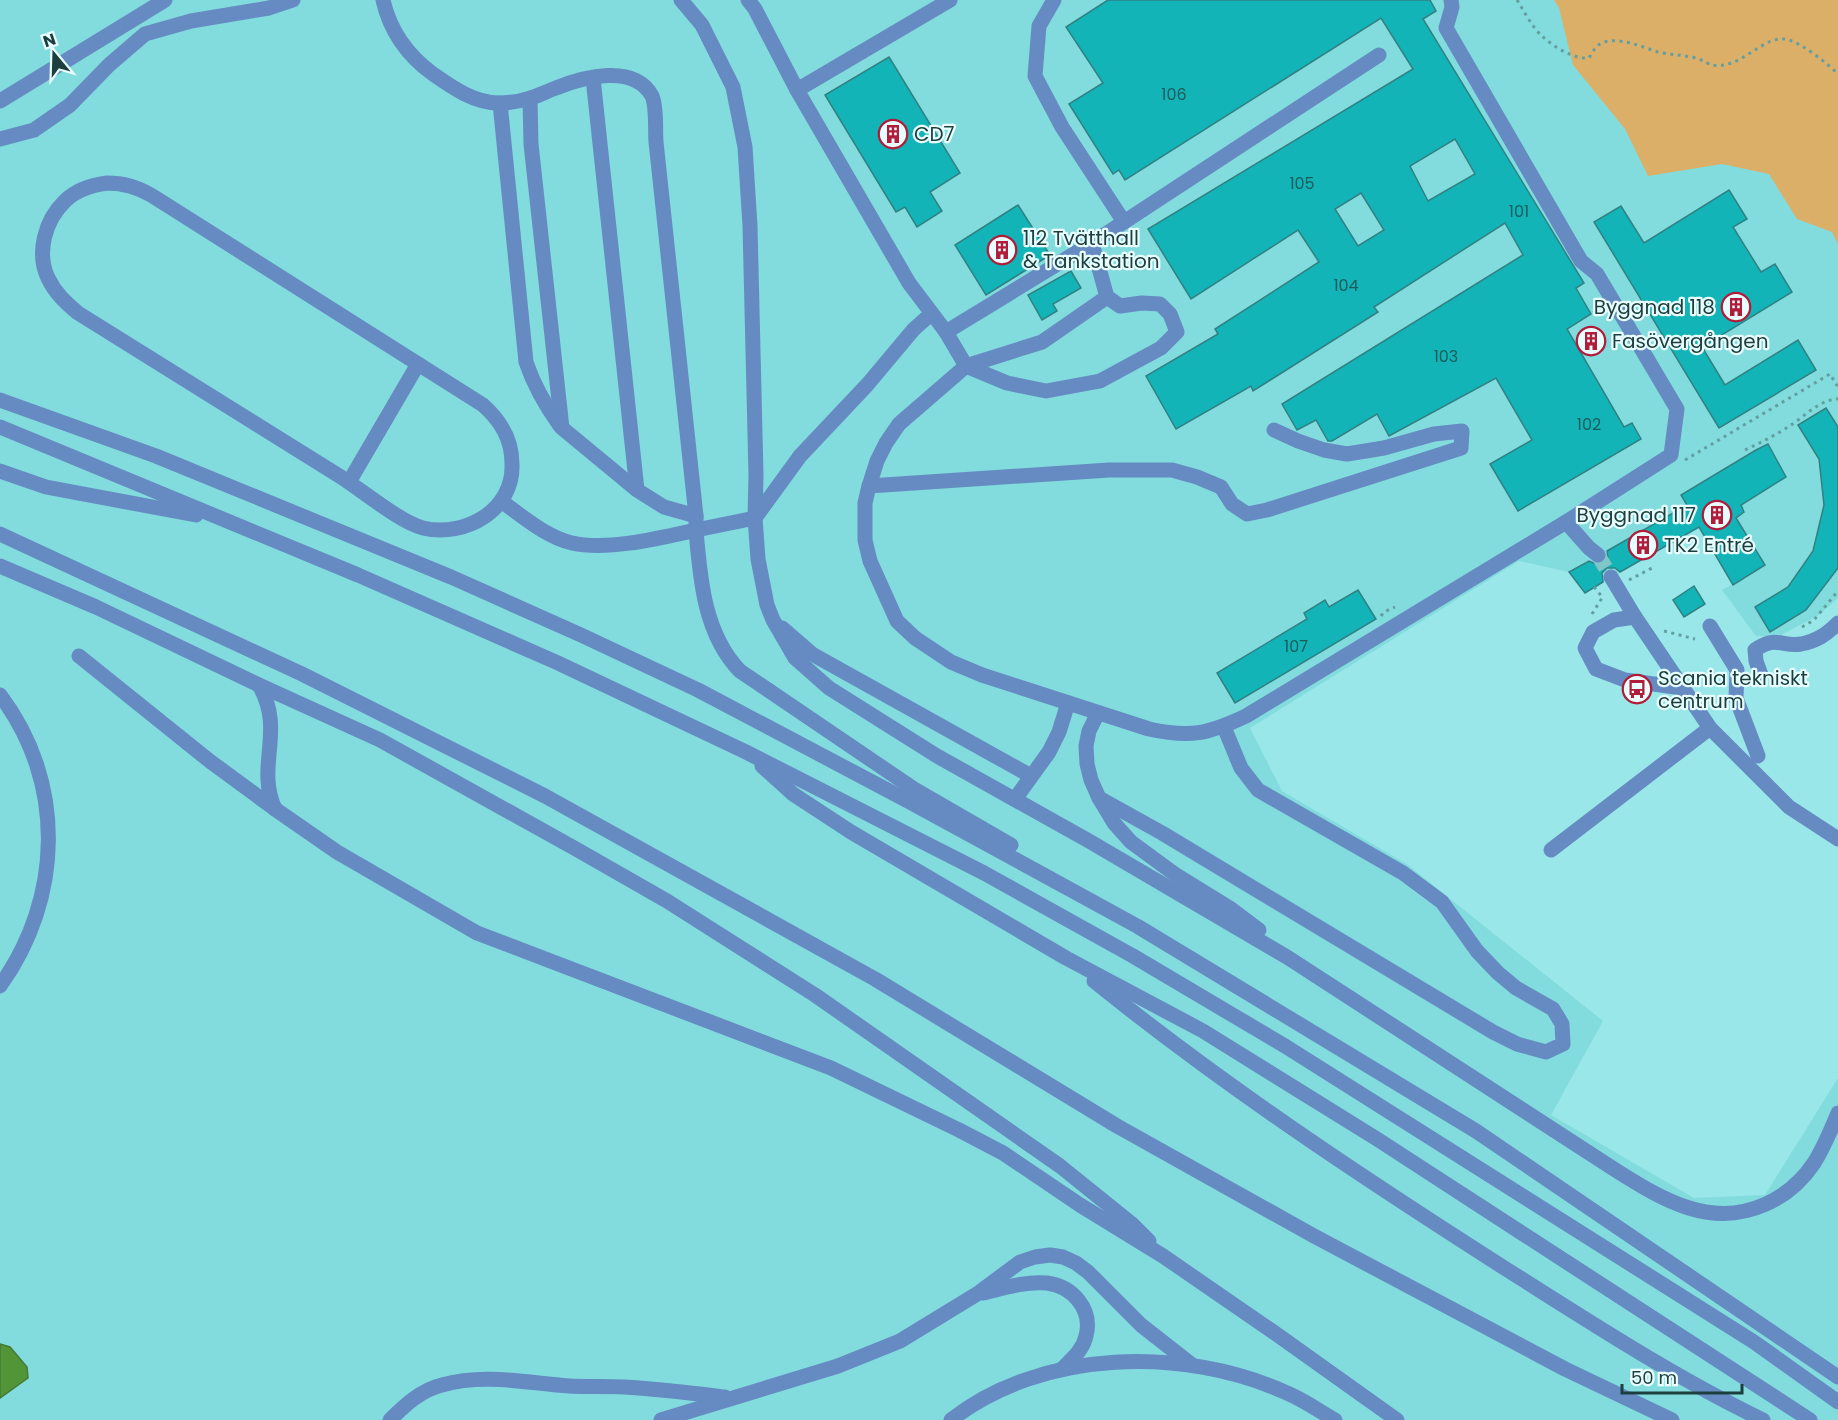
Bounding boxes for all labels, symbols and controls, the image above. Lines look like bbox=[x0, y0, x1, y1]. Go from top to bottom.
north arrow bbox=[24, 24, 84, 84]
text: N bbox=[40, 27, 59, 53]
house number: 106 bbox=[1161, 83, 1187, 106]
building icon: CD7 bbox=[877, 118, 909, 150]
place label: CD7 bbox=[914, 120, 955, 148]
house number: 105 bbox=[1289, 172, 1315, 195]
house number: 101 bbox=[1509, 200, 1529, 223]
place label: 112 Tvätthall & Tankstation bbox=[1023, 224, 1160, 275]
building icon: 112 Tvätthall & Tankstation bbox=[986, 234, 1018, 266]
house number: 104 bbox=[1333, 274, 1359, 297]
building icon: Byggnad 118 bbox=[1720, 291, 1752, 323]
place label: Byggnad 118 bbox=[1594, 293, 1715, 321]
building icon: Fasövergången bbox=[1575, 325, 1607, 357]
place label: Fasövergången bbox=[1612, 327, 1768, 355]
house number: 103 bbox=[1434, 345, 1458, 368]
house number: 102 bbox=[1577, 413, 1601, 436]
building icon: Byggnad 117 bbox=[1701, 499, 1733, 531]
place label: Byggnad 117 bbox=[1577, 501, 1696, 529]
building icon: TK2 Entré bbox=[1627, 529, 1659, 561]
place label: TK2 Entré bbox=[1664, 531, 1754, 559]
house number: 107 bbox=[1284, 635, 1308, 658]
place label: Scania tekniskt centrum bbox=[1658, 664, 1808, 715]
bus stop icon: Scania tekniskt centrum bbox=[1621, 673, 1653, 705]
scale bar bbox=[1622, 1357, 1742, 1395]
text: 50 m bbox=[1631, 1365, 1677, 1390]

